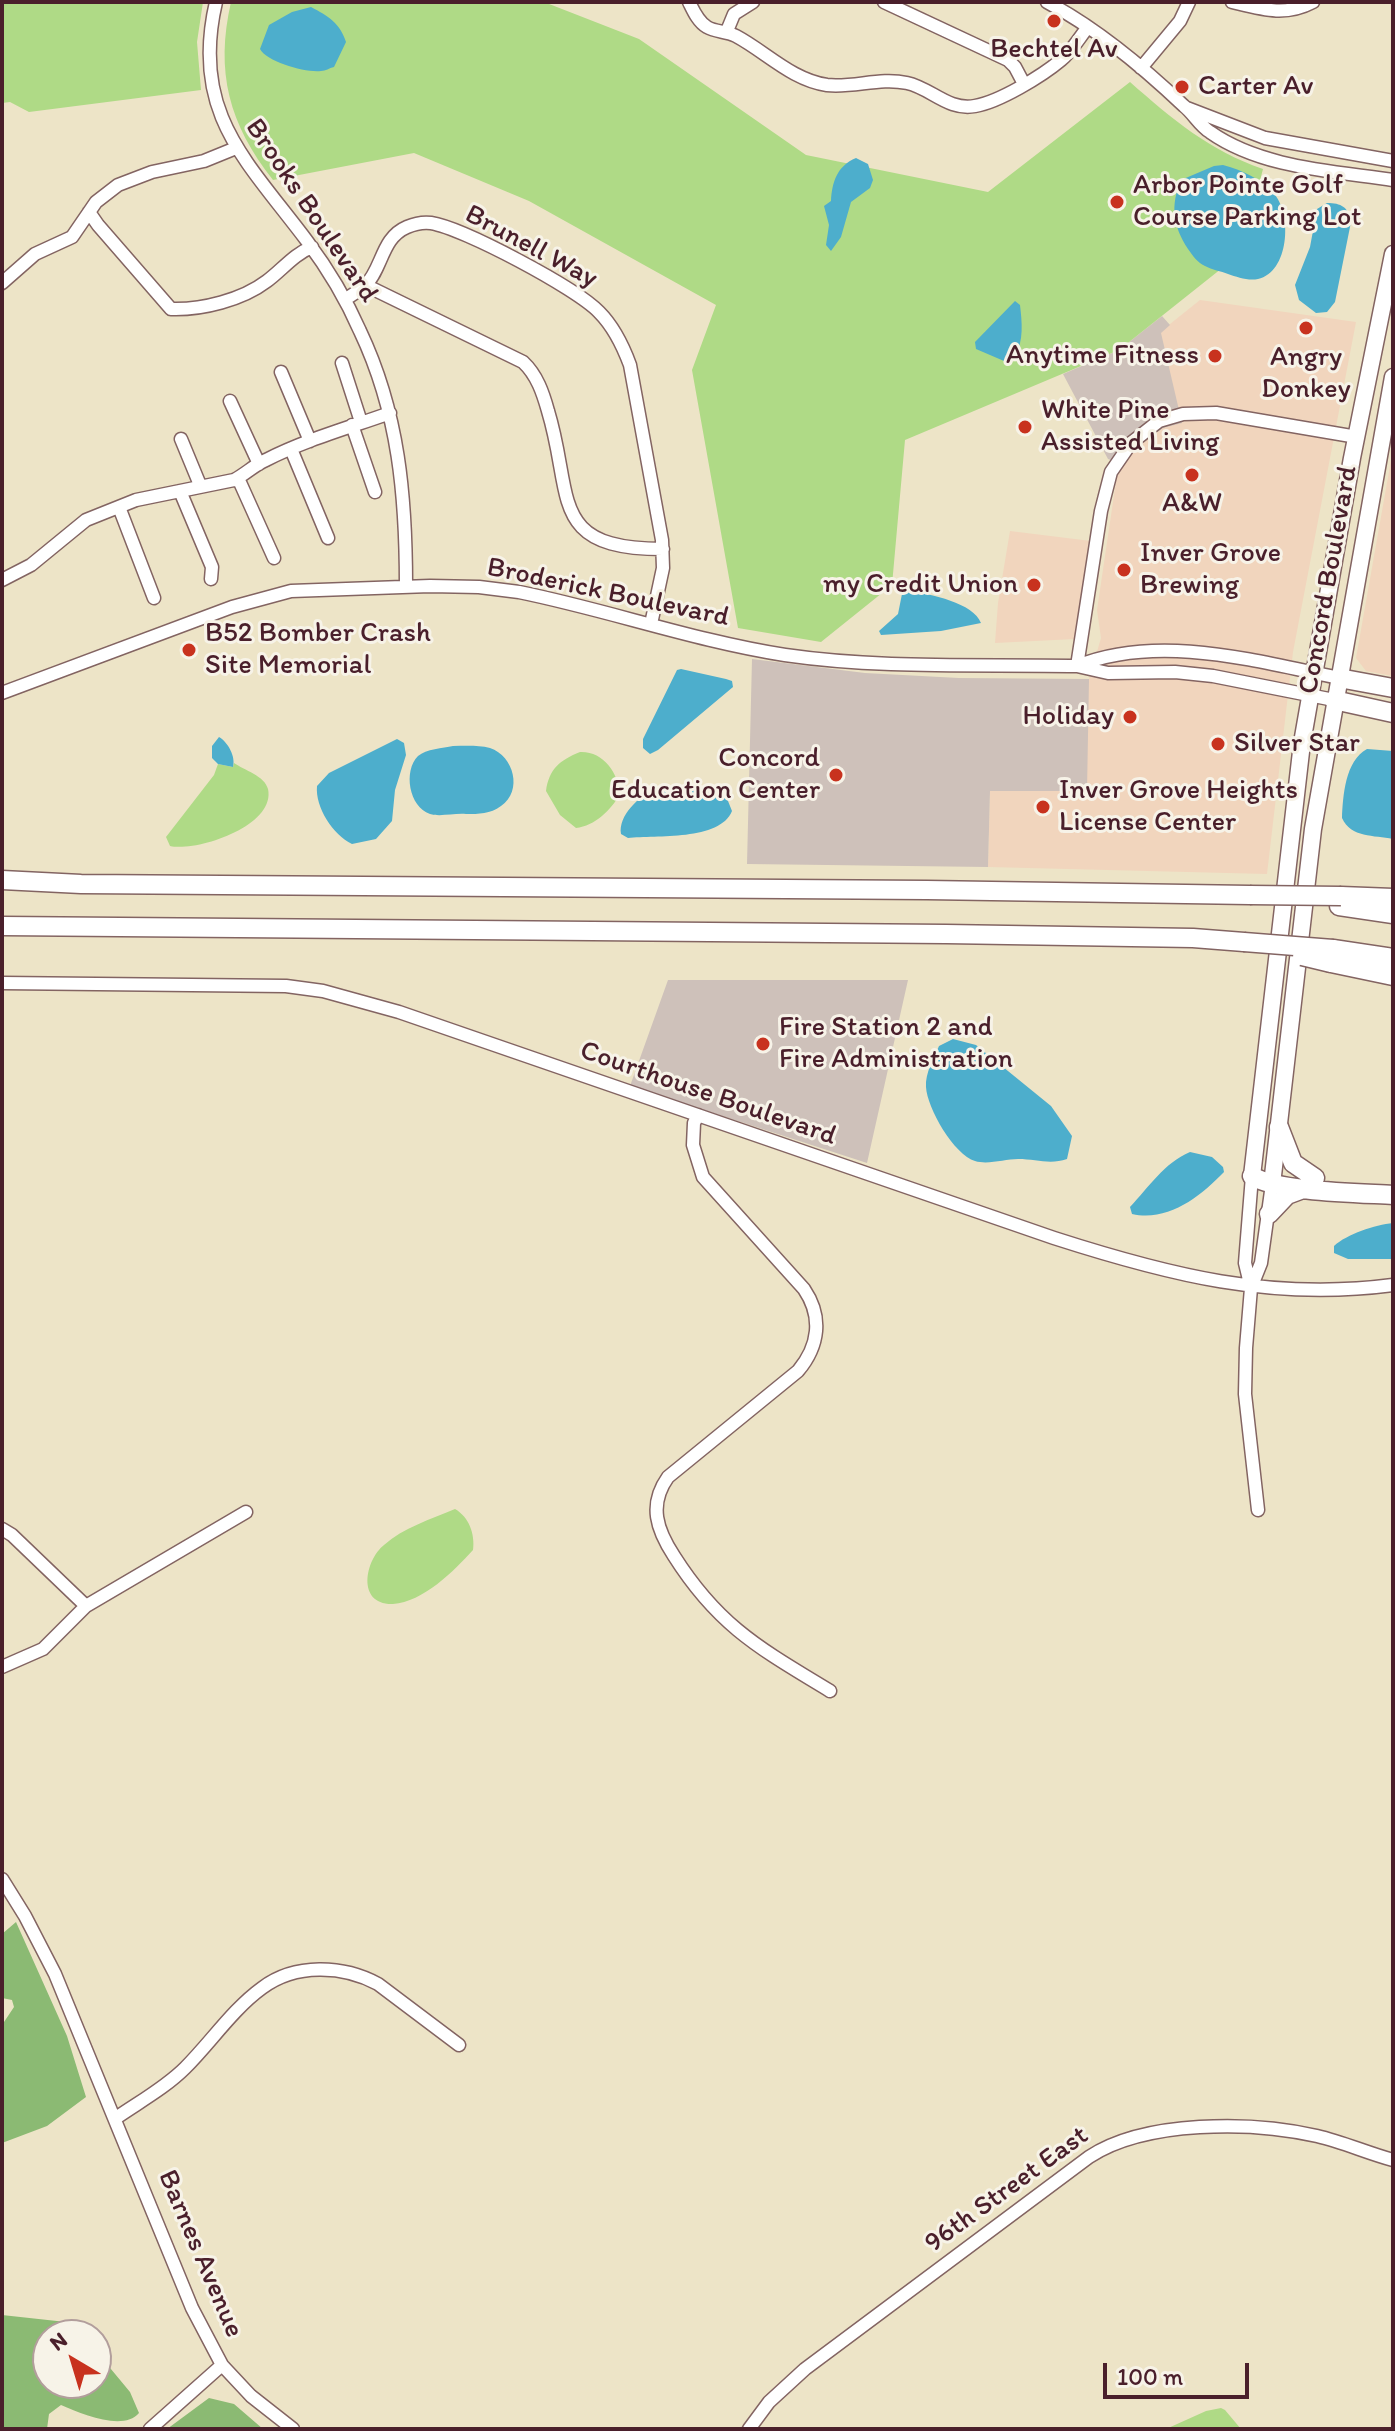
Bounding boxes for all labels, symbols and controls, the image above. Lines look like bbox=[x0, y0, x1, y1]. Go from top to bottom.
marker: Bechtel Av bbox=[1045, 12, 1063, 30]
place label: Bechtel Av bbox=[990, 33, 1118, 67]
place label: Carter Av bbox=[1198, 70, 1313, 104]
marker: Carter Av bbox=[1173, 78, 1191, 96]
street label: Brooks Boulevard bbox=[237, 113, 385, 309]
place label: Arbor Pointe Golf Course Parking Lot bbox=[1133, 169, 1362, 235]
marker: Arbor Pointe Golf Course Parking Lot bbox=[1108, 193, 1126, 211]
street label: Brunell Way bbox=[459, 198, 603, 296]
marker: Angry Donkey bbox=[1297, 319, 1315, 337]
place label: Anytime Fitness bbox=[1006, 339, 1199, 373]
place label: Angry Donkey bbox=[1261, 341, 1351, 407]
marker: Anytime Fitness bbox=[1206, 347, 1224, 365]
place label: White Pine Assisted Living bbox=[1041, 394, 1219, 460]
marker: White Pine Assisted Living bbox=[1016, 418, 1034, 436]
street label: Concord Boulevard bbox=[1292, 463, 1366, 697]
marker: A&W bbox=[1183, 466, 1201, 484]
place label: A&W bbox=[1162, 487, 1222, 521]
place label: Inver Grove Brewing bbox=[1140, 537, 1281, 603]
street label: Broderick Boulevard bbox=[484, 551, 732, 635]
marker: Inver Grove Brewing bbox=[1115, 561, 1133, 579]
place label: my Credit Union bbox=[823, 568, 1018, 602]
marker: my Credit Union bbox=[1025, 576, 1043, 594]
place label: B52 Bomber Crash Site Memorial bbox=[205, 617, 431, 683]
marker: B52 Bomber Crash Site Memorial bbox=[180, 641, 198, 659]
place label: Holiday bbox=[1022, 700, 1114, 734]
marker: Holiday bbox=[1121, 708, 1139, 726]
place label: Silver Star bbox=[1234, 727, 1360, 761]
marker: Silver Star bbox=[1209, 735, 1227, 753]
place label: Concord Education Center bbox=[611, 742, 820, 808]
marker: Concord Education Center bbox=[827, 766, 845, 784]
place label: Inver Grove Heights License Center bbox=[1059, 774, 1298, 840]
marker: Inver Grove Heights License Center bbox=[1034, 798, 1052, 816]
place label: Fire Station 2 and Fire Administration bbox=[779, 1011, 1013, 1077]
street label: Courthouse Boulevard bbox=[575, 1034, 841, 1154]
marker: Fire Station 2 and Fire Administration bbox=[754, 1035, 772, 1053]
street label: 96th Street East bbox=[919, 2119, 1095, 2261]
street label: Barnes Avenue bbox=[150, 2165, 250, 2343]
north arrow bbox=[32, 2319, 112, 2399]
text: N bbox=[44, 2326, 72, 2356]
scale bar bbox=[1107, 2347, 1253, 2397]
text: 100 m bbox=[1117, 2362, 1183, 2391]

